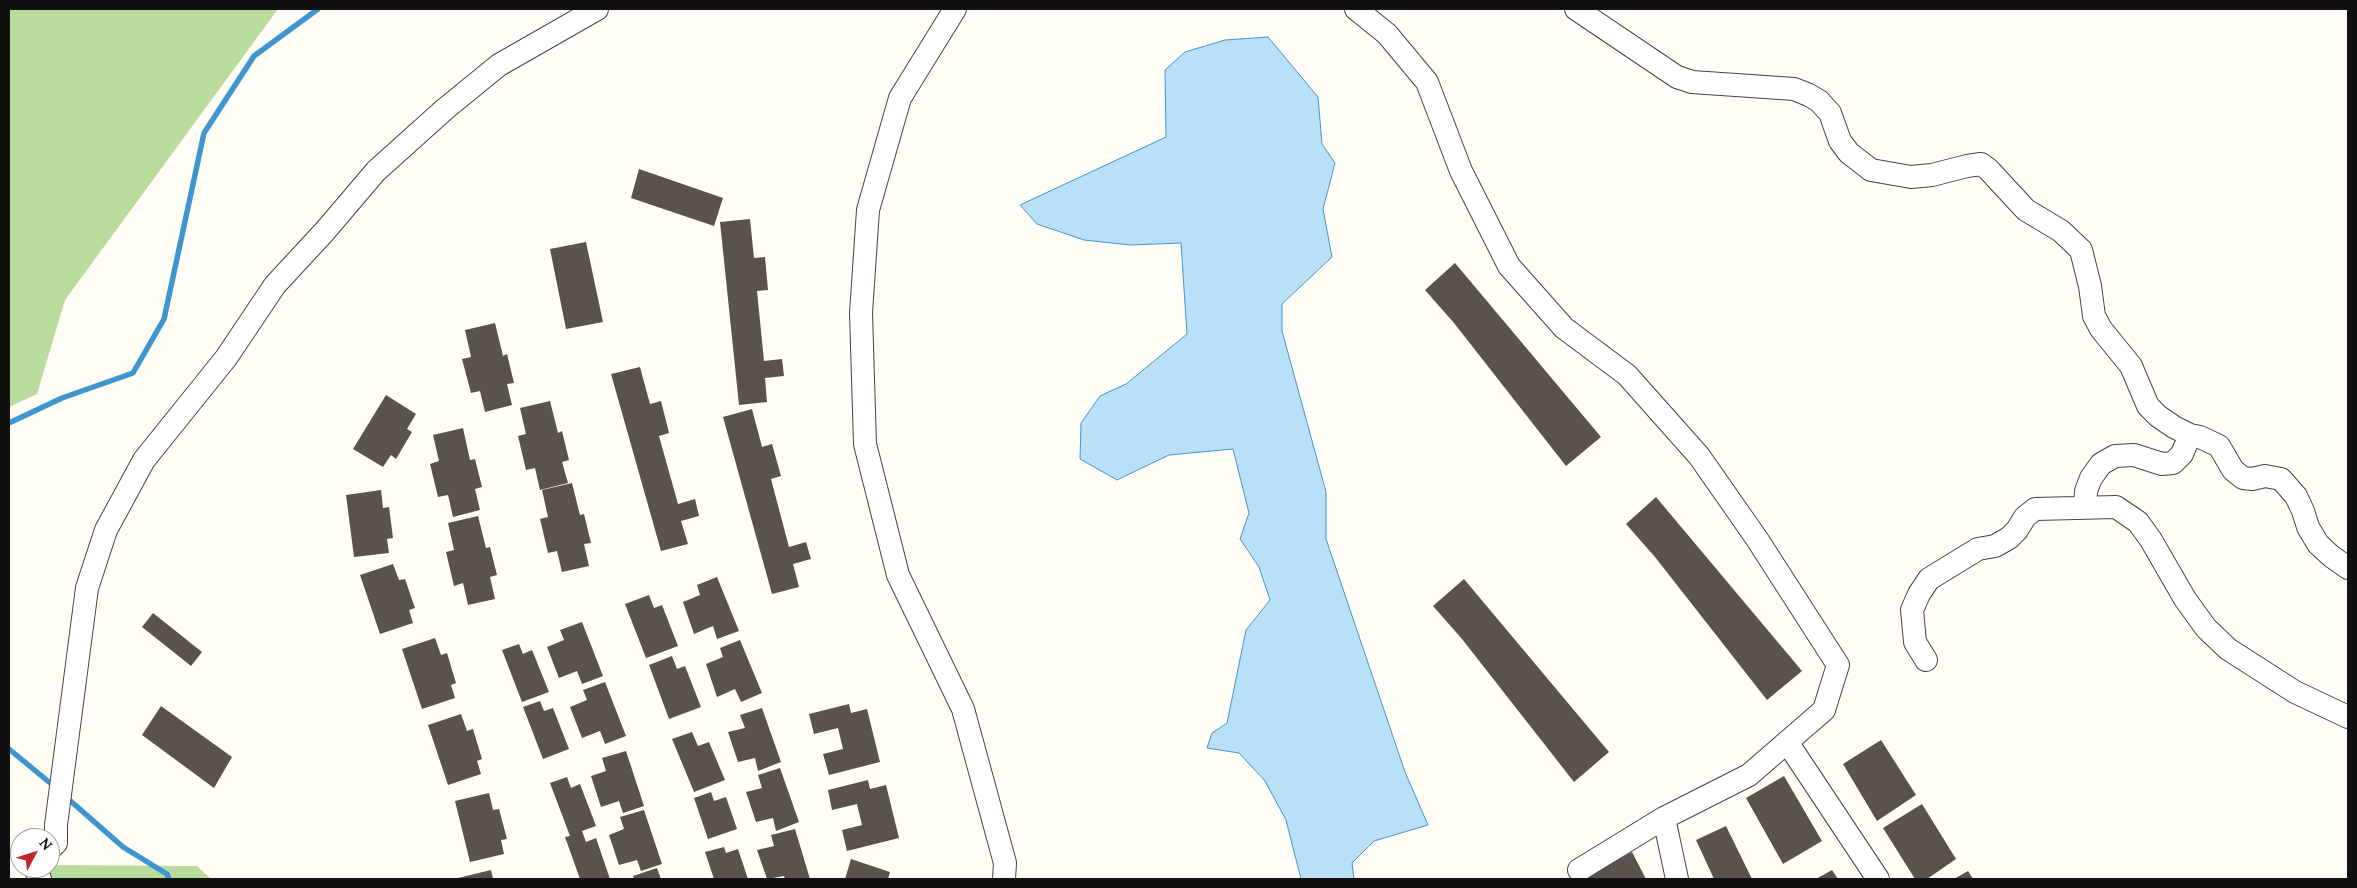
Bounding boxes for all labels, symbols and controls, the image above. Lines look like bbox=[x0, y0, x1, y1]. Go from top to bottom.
north arrow bbox=[10, 828, 60, 878]
text: N bbox=[35, 834, 56, 854]

